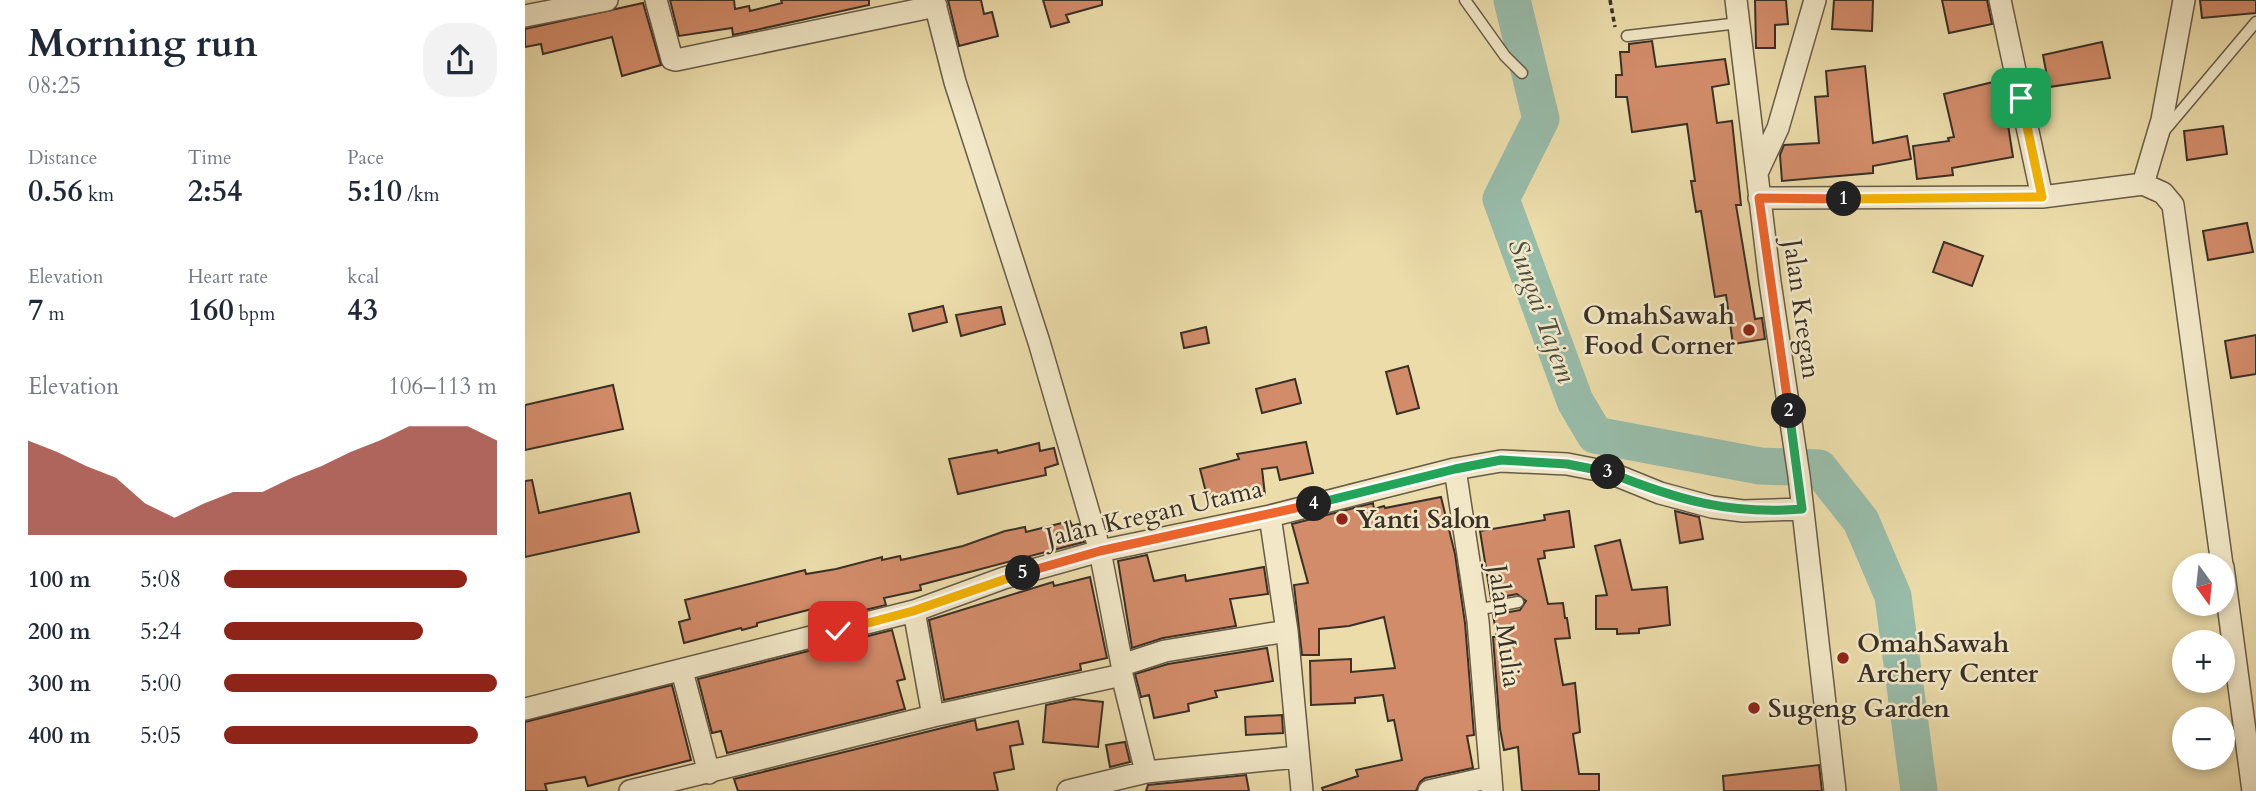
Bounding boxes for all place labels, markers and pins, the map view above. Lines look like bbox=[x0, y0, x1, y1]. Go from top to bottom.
pin bbox=[1991, 68, 2051, 128]
pin: 1 bbox=[1827, 182, 1861, 216]
place label: OmahSawah Food Corner bbox=[1583, 298, 1736, 363]
marker: OmahSawah Food Corner bbox=[1741, 322, 1757, 338]
pin: 2 bbox=[1771, 394, 1807, 428]
pin: 3 bbox=[1591, 454, 1625, 490]
pin: 4 bbox=[1297, 486, 1331, 522]
place label: Yanti Salon bbox=[1356, 502, 1491, 537]
marker: Yanti Salon bbox=[1334, 511, 1350, 527]
pin: 5 bbox=[1005, 556, 1041, 590]
pin bbox=[808, 601, 868, 661]
place label: OmahSawah Archery Center bbox=[1857, 626, 2039, 691]
marker: OmahSawah Archery Center bbox=[1835, 650, 1851, 666]
place label: Sugeng Garden bbox=[1768, 691, 1950, 726]
marker: Sugeng Garden bbox=[1746, 700, 1762, 716]

